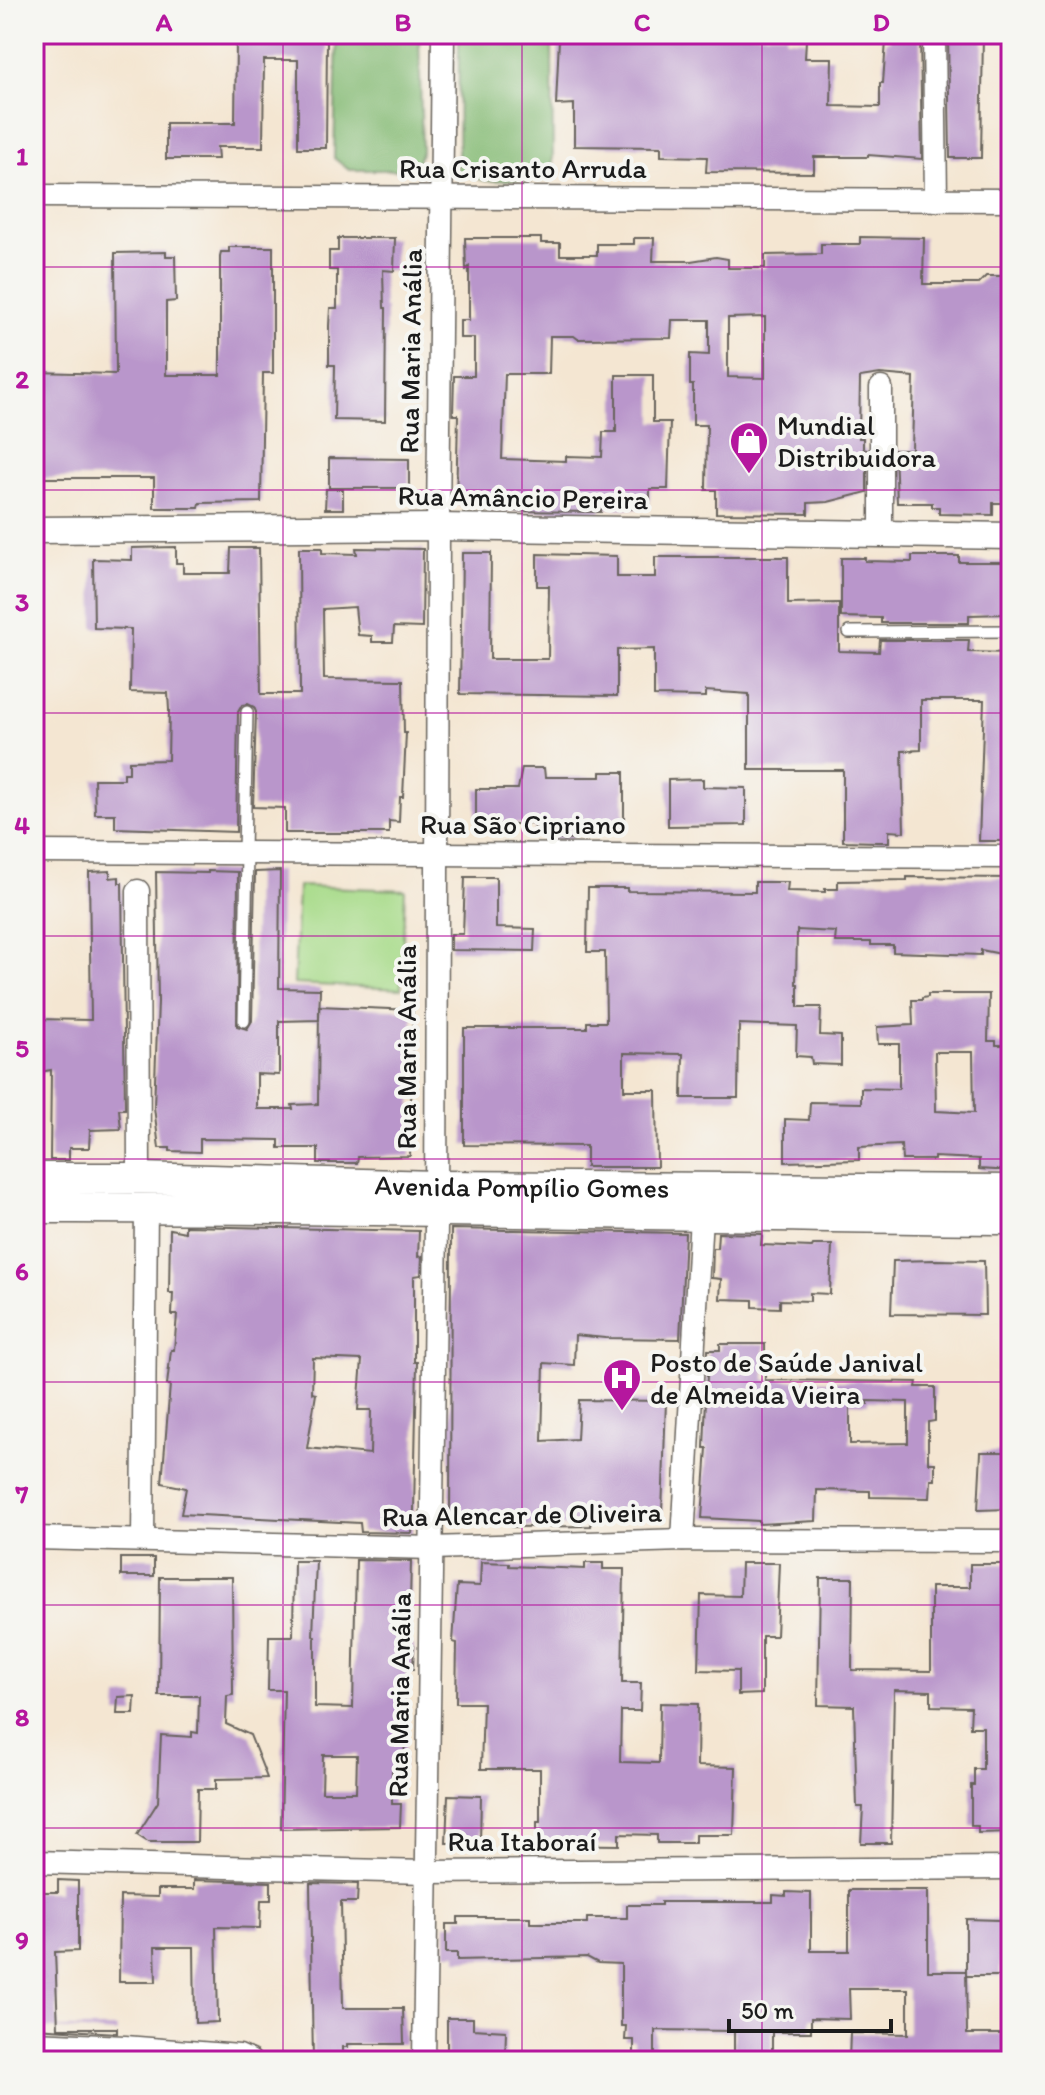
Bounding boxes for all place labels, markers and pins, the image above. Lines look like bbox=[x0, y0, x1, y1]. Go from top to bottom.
place label: Mundial Distribuidora bbox=[777, 408, 937, 474]
shop icon: Mundial Distribuidora bbox=[728, 420, 770, 475]
place label: Posto de Saúde Janival de Almeida Vieira bbox=[650, 1345, 923, 1411]
hospital icon: Posto de Saúde Janival de Almeida Vieira bbox=[601, 1357, 643, 1412]

